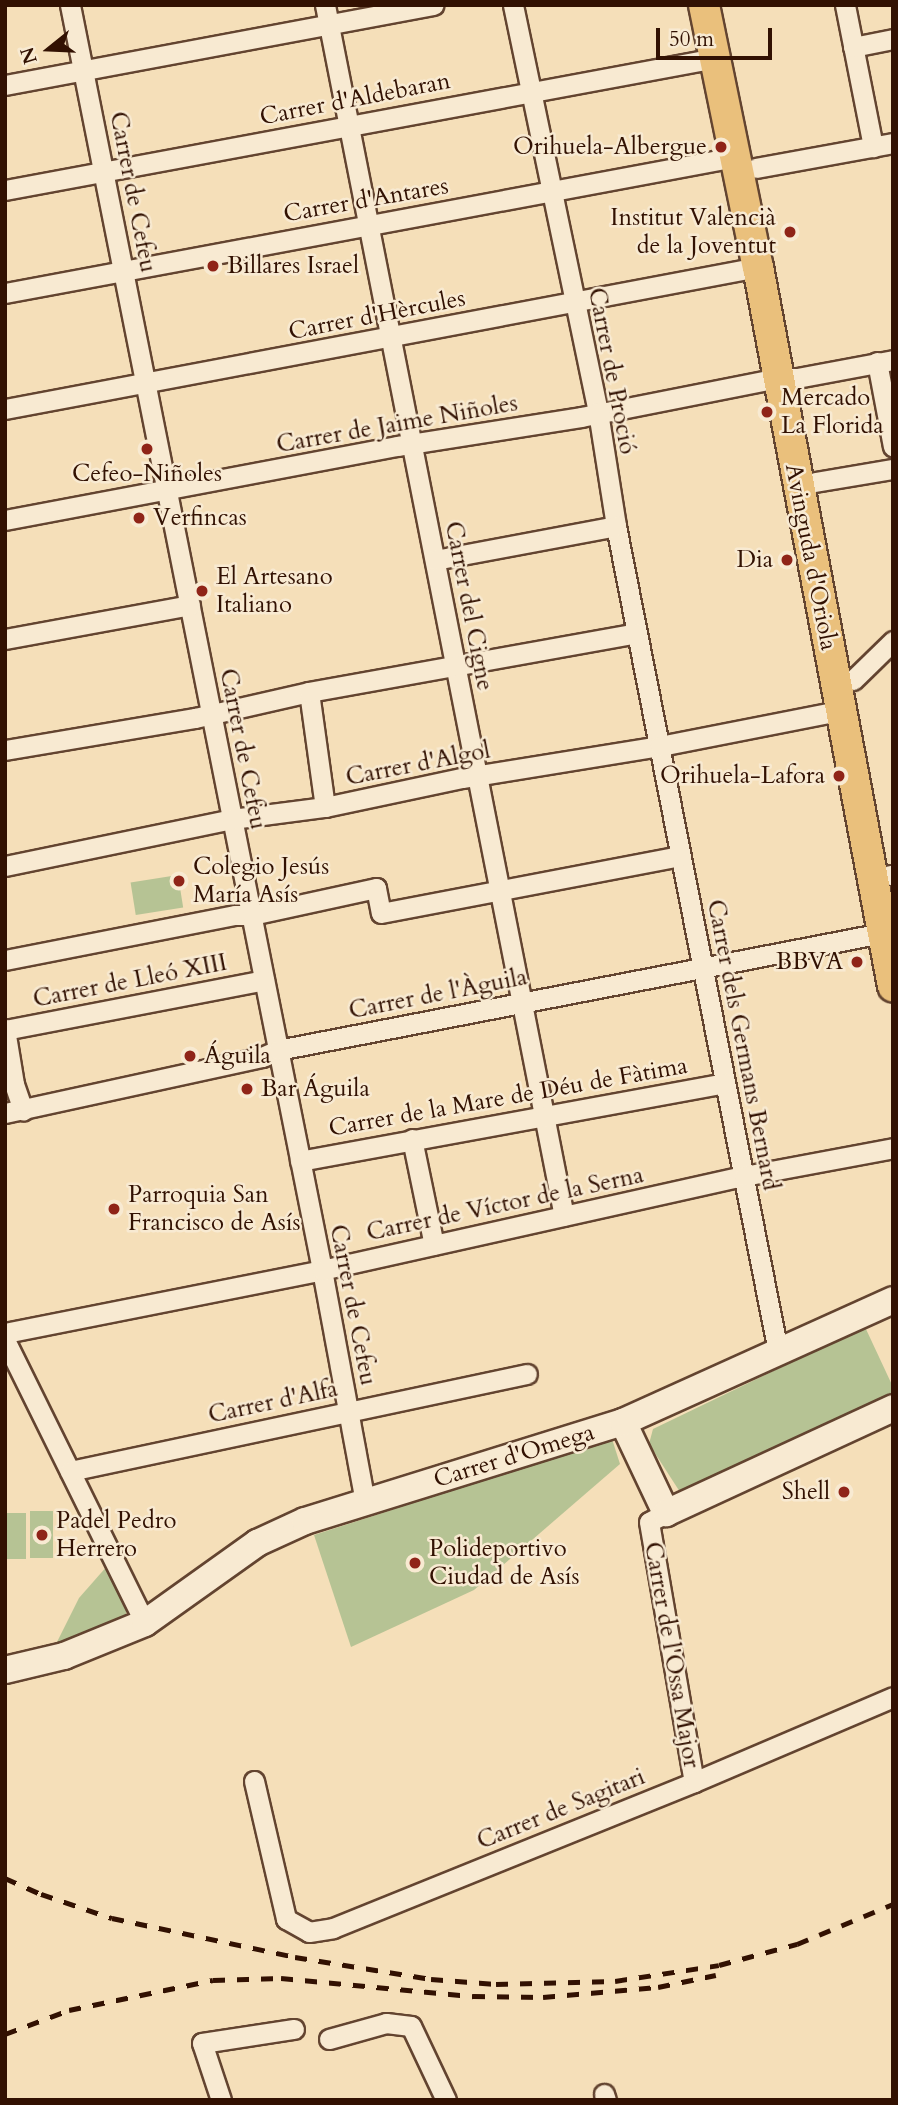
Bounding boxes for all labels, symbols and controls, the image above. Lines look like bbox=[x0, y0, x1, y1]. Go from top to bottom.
north arrow bbox=[14, 14, 84, 84]
scale bar bbox=[660, 14, 776, 58]
text: 50 m bbox=[669, 25, 714, 54]
text: N bbox=[14, 44, 44, 67]
street label: Carrer d'Aldebaran bbox=[257, 66, 453, 132]
street label: Carrer de Cefeu bbox=[103, 109, 163, 275]
place label: Orihuela-Albergue bbox=[513, 133, 707, 161]
marker: Orihuela-Albergue bbox=[713, 139, 729, 155]
street label: Carrer d'Antares bbox=[281, 171, 451, 229]
place label: Institut Valencià de la Joventut bbox=[610, 204, 776, 260]
marker: Institut Valencià de la Joventut bbox=[782, 224, 798, 240]
place label: Billares Israel bbox=[227, 252, 359, 280]
marker: Billares Israel bbox=[205, 258, 221, 274]
street label: Carrer d'Hèrcules bbox=[286, 284, 468, 346]
street label: Carrer de Proció bbox=[582, 285, 642, 457]
place label: Mercado La Florida bbox=[781, 384, 884, 440]
street label: Carrer de Jaime Niñoles bbox=[274, 389, 520, 459]
marker: Mercado La Florida bbox=[759, 404, 775, 420]
marker: Cefeo-Niñoles bbox=[139, 441, 155, 457]
place label: Cefeo-Niñoles bbox=[72, 460, 222, 488]
street label: Avinguda d'Oriola bbox=[779, 461, 843, 653]
place label: Verfincas bbox=[153, 504, 247, 532]
marker: Verfincas bbox=[131, 510, 147, 526]
street label: Carrer del Cigne bbox=[438, 519, 500, 693]
place label: Dia bbox=[736, 546, 773, 574]
marker: Dia bbox=[779, 552, 795, 568]
place label: El Artesano Italiano bbox=[216, 563, 333, 619]
marker: El Artesano Italiano bbox=[194, 583, 210, 599]
street label: Carrer de Cefeu bbox=[213, 666, 273, 832]
street label: Carrer d'Algol bbox=[343, 736, 493, 792]
place label: Orihuela-Lafora bbox=[660, 762, 825, 790]
marker: Orihuela-Lafora bbox=[831, 768, 847, 784]
place label: Colegio Jesús María Asís bbox=[193, 853, 329, 909]
marker: Colegio Jesús María Asís bbox=[171, 873, 187, 889]
street label: Carrer dels Germans Bernard bbox=[701, 897, 785, 1193]
street label: Carrer de Lleó XIII bbox=[31, 948, 229, 1014]
place label: BBVA bbox=[776, 948, 843, 976]
marker: BBVA bbox=[849, 954, 865, 970]
street label: Carrer de l'Àguila bbox=[346, 963, 530, 1025]
place label: Águila bbox=[204, 1042, 271, 1070]
marker: Águila bbox=[182, 1048, 198, 1064]
street label: Carrer de la Mare de Déu de Fàtima bbox=[326, 1051, 690, 1143]
place label: Bar Águila bbox=[261, 1075, 370, 1103]
marker: Bar Águila bbox=[239, 1081, 255, 1097]
street label: Carrer de Víctor de la Serna bbox=[364, 1161, 646, 1247]
place label: Parroquia San Francisco de Asís bbox=[128, 1181, 301, 1237]
marker: Parroquia San Francisco de Asís bbox=[106, 1201, 122, 1217]
street label: Carrer de Cefeu bbox=[323, 1222, 383, 1388]
street label: Carrer d'Alfa bbox=[206, 1374, 340, 1430]
street label: Carrer d'Omega bbox=[430, 1418, 598, 1494]
place label: Shell bbox=[782, 1478, 830, 1506]
marker: Shell bbox=[836, 1484, 852, 1500]
place label: Padel Pedro Herrero bbox=[56, 1507, 176, 1563]
marker: Padel Pedro Herrero bbox=[34, 1527, 50, 1543]
place label: Polideportivo Ciudad de Asís bbox=[429, 1535, 580, 1591]
street label: Carrer de l'Ossa Major bbox=[638, 1540, 706, 1770]
marker: Polideportivo Ciudad de Asís bbox=[407, 1555, 423, 1571]
street label: Carrer de Sagitari bbox=[473, 1762, 649, 1856]

